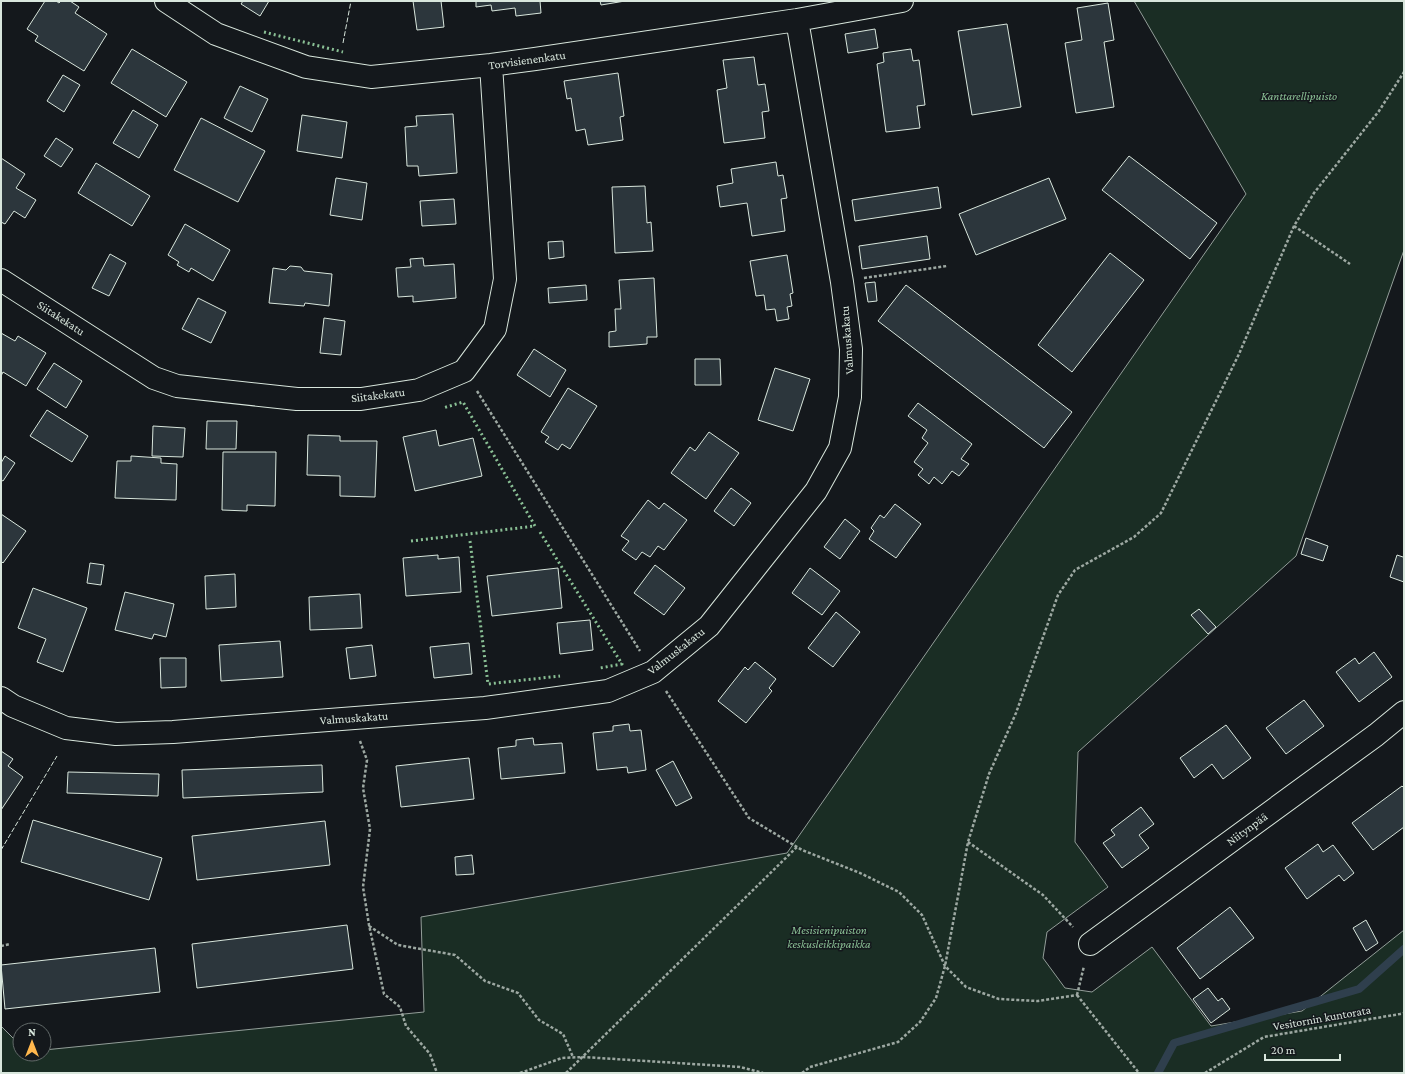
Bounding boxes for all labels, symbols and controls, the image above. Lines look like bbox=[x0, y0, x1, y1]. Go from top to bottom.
street label: Torvisienenkatu bbox=[487, 48, 567, 72]
park label: Kanttarellipuisto bbox=[1261, 89, 1337, 103]
street label: Siitakekatu bbox=[35, 297, 88, 339]
street label: Valmuskakatu bbox=[838, 305, 856, 375]
street label: Siitakekatu bbox=[350, 385, 406, 405]
street label: Valmuskakatu bbox=[645, 624, 708, 678]
street label: Valmuskakatu bbox=[319, 709, 389, 727]
street label: Niitynpää bbox=[1224, 809, 1271, 849]
park label: Mesisienipuiston keskusleikkipaikka bbox=[787, 923, 871, 951]
street label: Vesitornin kuntorata bbox=[1272, 1002, 1373, 1034]
north arrow bbox=[12, 1022, 52, 1062]
text: N bbox=[28, 1026, 36, 1038]
scale bar bbox=[1265, 1036, 1340, 1062]
text: 20 m bbox=[1271, 1043, 1296, 1057]

